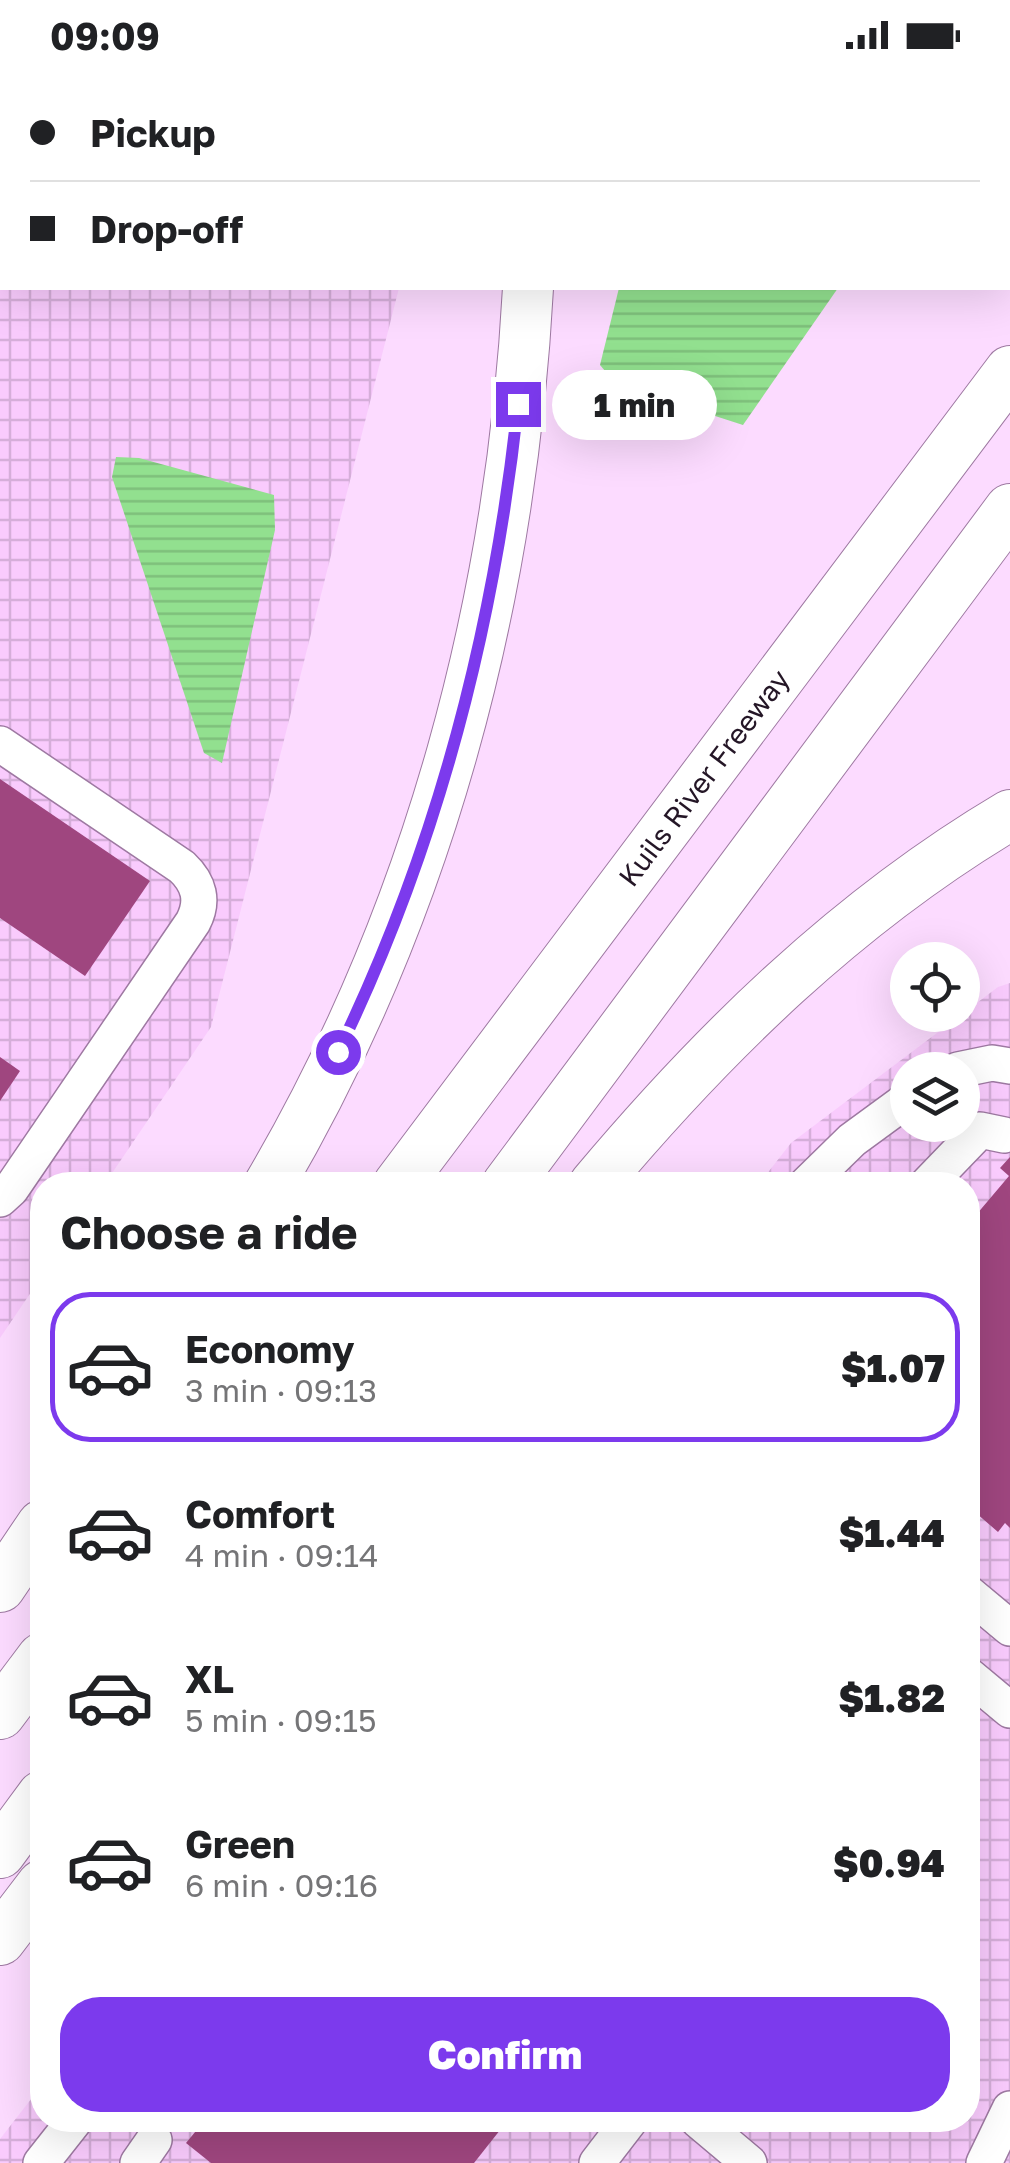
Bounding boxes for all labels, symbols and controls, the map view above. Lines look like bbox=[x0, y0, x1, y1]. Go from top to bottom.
text: 09:09 bbox=[50, 13, 160, 58]
text: Pickup bbox=[90, 110, 216, 155]
text: Drop-off bbox=[90, 206, 243, 251]
callout: 1 min bbox=[553, 369, 718, 439]
route end bbox=[496, 382, 541, 427]
text: 1 min bbox=[594, 386, 675, 424]
street label: Kuils River Freeway bbox=[611, 663, 796, 892]
map controls bbox=[890, 942, 980, 1142]
button: locate bbox=[890, 942, 980, 1032]
route start bbox=[316, 1030, 361, 1075]
button: layers bbox=[890, 1052, 980, 1142]
text: Choose a ride bbox=[60, 1205, 358, 1259]
icon: car bbox=[65, 1322, 155, 1412]
text: Economy bbox=[185, 1326, 354, 1371]
text: $1.07 bbox=[841, 1345, 945, 1390]
text: 3 min · 09:13 bbox=[185, 1371, 377, 1409]
icon: car bbox=[65, 1487, 155, 1577]
text: Comfort bbox=[185, 1491, 335, 1536]
text: $1.44 bbox=[839, 1510, 945, 1555]
text: 4 min · 09:14 bbox=[185, 1536, 379, 1574]
icon: car bbox=[65, 1652, 155, 1742]
text: XL bbox=[185, 1656, 234, 1701]
text: $1.82 bbox=[838, 1675, 945, 1720]
text: 5 min · 09:15 bbox=[185, 1701, 377, 1739]
icon: car bbox=[65, 1817, 155, 1907]
text: Green bbox=[185, 1821, 295, 1866]
text: $0.94 bbox=[833, 1840, 945, 1885]
text: 6 min · 09:16 bbox=[185, 1866, 378, 1904]
button: Confirm bbox=[60, 1997, 950, 2112]

